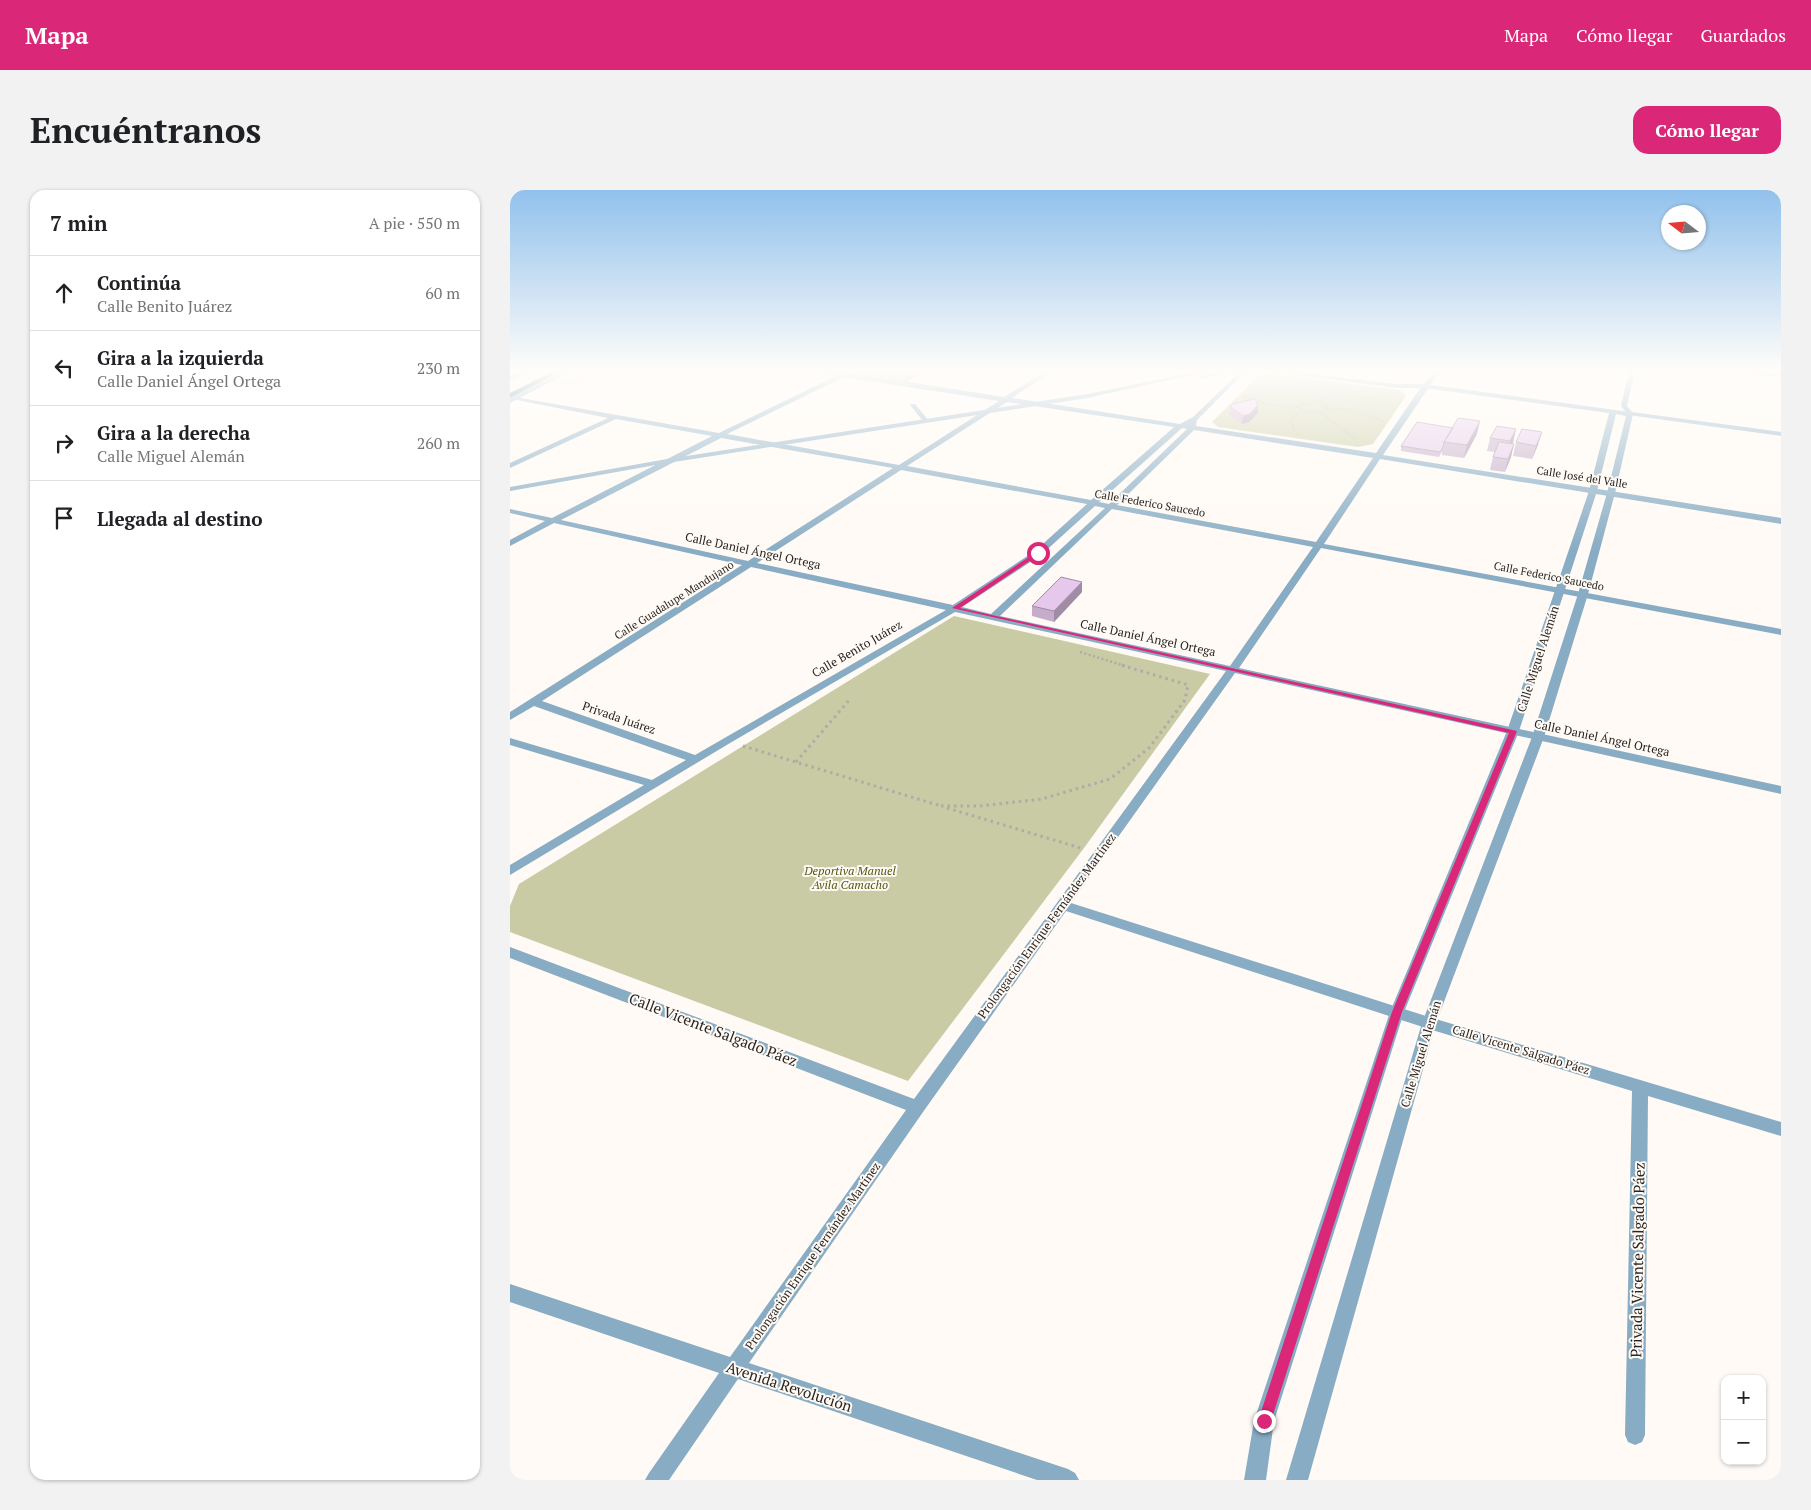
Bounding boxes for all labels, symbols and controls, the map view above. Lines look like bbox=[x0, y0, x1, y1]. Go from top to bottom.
text: Mapa bbox=[25, 19, 89, 51]
text: Mapa bbox=[1504, 23, 1548, 47]
text: Cómo llegar bbox=[1576, 23, 1672, 47]
text: Guardados bbox=[1700, 23, 1786, 47]
button: Cómo llegar bbox=[1633, 106, 1781, 154]
text: Encuéntranos bbox=[30, 107, 261, 153]
north arrow bbox=[1661, 205, 1706, 250]
text: 7 min bbox=[50, 209, 107, 237]
text: A pie · 550 m bbox=[369, 212, 460, 234]
text: Continúa bbox=[97, 270, 181, 295]
icon: ahead bbox=[50, 279, 78, 307]
text: 60 m bbox=[425, 282, 460, 304]
text: Calle Benito Juárez bbox=[97, 295, 232, 317]
text: Gira a la izquierda bbox=[97, 345, 264, 370]
icon: left bbox=[50, 354, 78, 382]
text: 230 m bbox=[417, 357, 460, 379]
text: Calle Daniel Ángel Ortega bbox=[97, 370, 281, 392]
text: Gira a la derecha bbox=[97, 420, 250, 445]
icon: right bbox=[50, 429, 78, 457]
text: 260 m bbox=[417, 432, 460, 454]
text: Calle Miguel Alemán bbox=[97, 445, 245, 467]
street label: Calle José del Valle bbox=[1536, 463, 1629, 491]
street label: Calle Federico Saucedo bbox=[1094, 486, 1206, 520]
icon: arrive bbox=[50, 504, 78, 532]
text: Llegada al destino bbox=[97, 506, 263, 531]
street label: Calle Daniel Ángel Ortega bbox=[684, 529, 822, 572]
route start bbox=[1027, 542, 1050, 565]
street label: Calle Guadalupe Mandujano bbox=[612, 557, 736, 643]
street label: Calle Federico Saucedo bbox=[1493, 558, 1605, 594]
street label: Calle Miguel Alemán bbox=[1513, 604, 1562, 714]
street label: Calle Daniel Ángel Ortega bbox=[1079, 616, 1217, 659]
street label: Calle Benito Juárez bbox=[809, 617, 905, 680]
street label: Privada Juárez bbox=[581, 698, 658, 737]
street label: Calle Daniel Ángel Ortega bbox=[1533, 716, 1671, 759]
street label: Prolongación Enrique Fernández Martínez bbox=[974, 830, 1119, 1021]
park label: Deportiva Manuel Avila Camacho bbox=[803, 863, 896, 892]
street label: Calle Vicente Salgado Páez bbox=[626, 988, 800, 1070]
street label: Calle Miguel Alemán bbox=[1397, 999, 1444, 1109]
street label: Calle Vicente Salgado Páez bbox=[1451, 1021, 1592, 1078]
street label: Prolongación Enrique Fernández Martínez bbox=[742, 1159, 884, 1352]
street label: Privada Vicente Salgado Páez bbox=[1625, 1162, 1649, 1358]
street label: Avenida Revolución bbox=[724, 1356, 855, 1416]
map controls bbox=[1721, 1375, 1766, 1465]
button: + bbox=[1721, 1375, 1766, 1420]
route end bbox=[1253, 1410, 1276, 1433]
button: − bbox=[1721, 1420, 1766, 1465]

